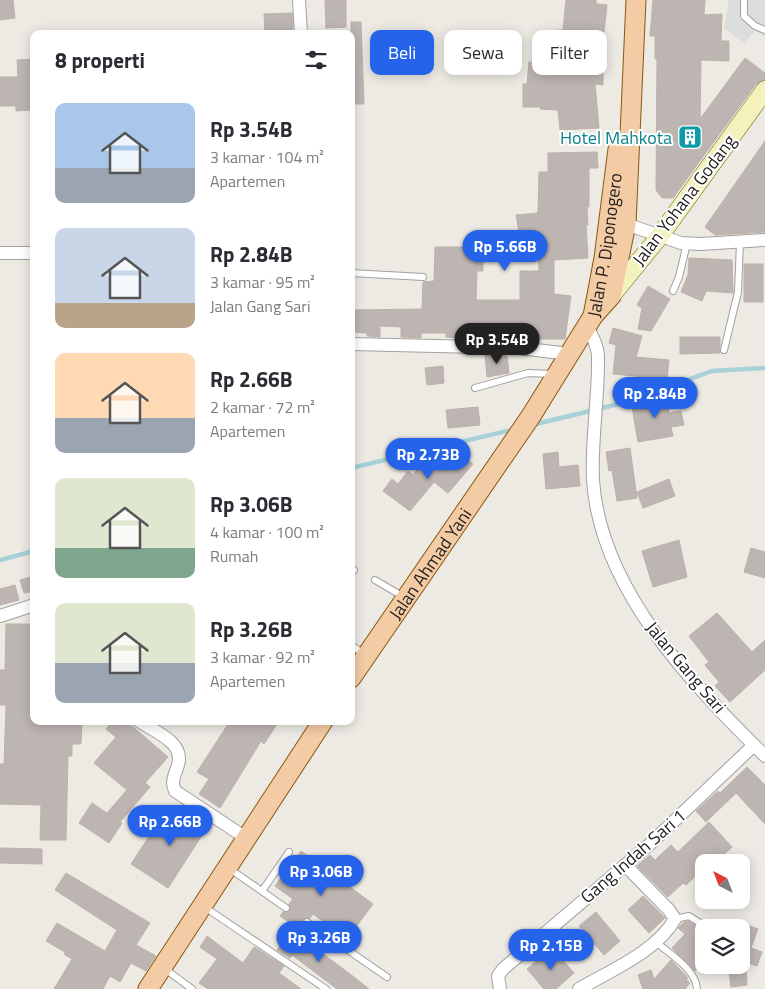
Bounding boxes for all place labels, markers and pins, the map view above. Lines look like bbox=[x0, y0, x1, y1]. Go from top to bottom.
place label: Hotel Mahkota bbox=[560, 124, 672, 151]
building icon: Hotel Mahkota bbox=[677, 124, 703, 150]
pin: Rp 5.66B bbox=[453, 230, 557, 272]
pin: Rp 3.54B bbox=[445, 322, 549, 365]
pin: Rp 2.84B bbox=[603, 376, 707, 419]
pin: Rp 2.73B bbox=[376, 438, 480, 480]
pin: Rp 2.66B bbox=[118, 804, 222, 847]
pin: Rp 3.06B bbox=[269, 854, 373, 897]
pin: Rp 3.26B bbox=[267, 920, 371, 963]
pin: Rp 2.15B bbox=[499, 928, 603, 971]

